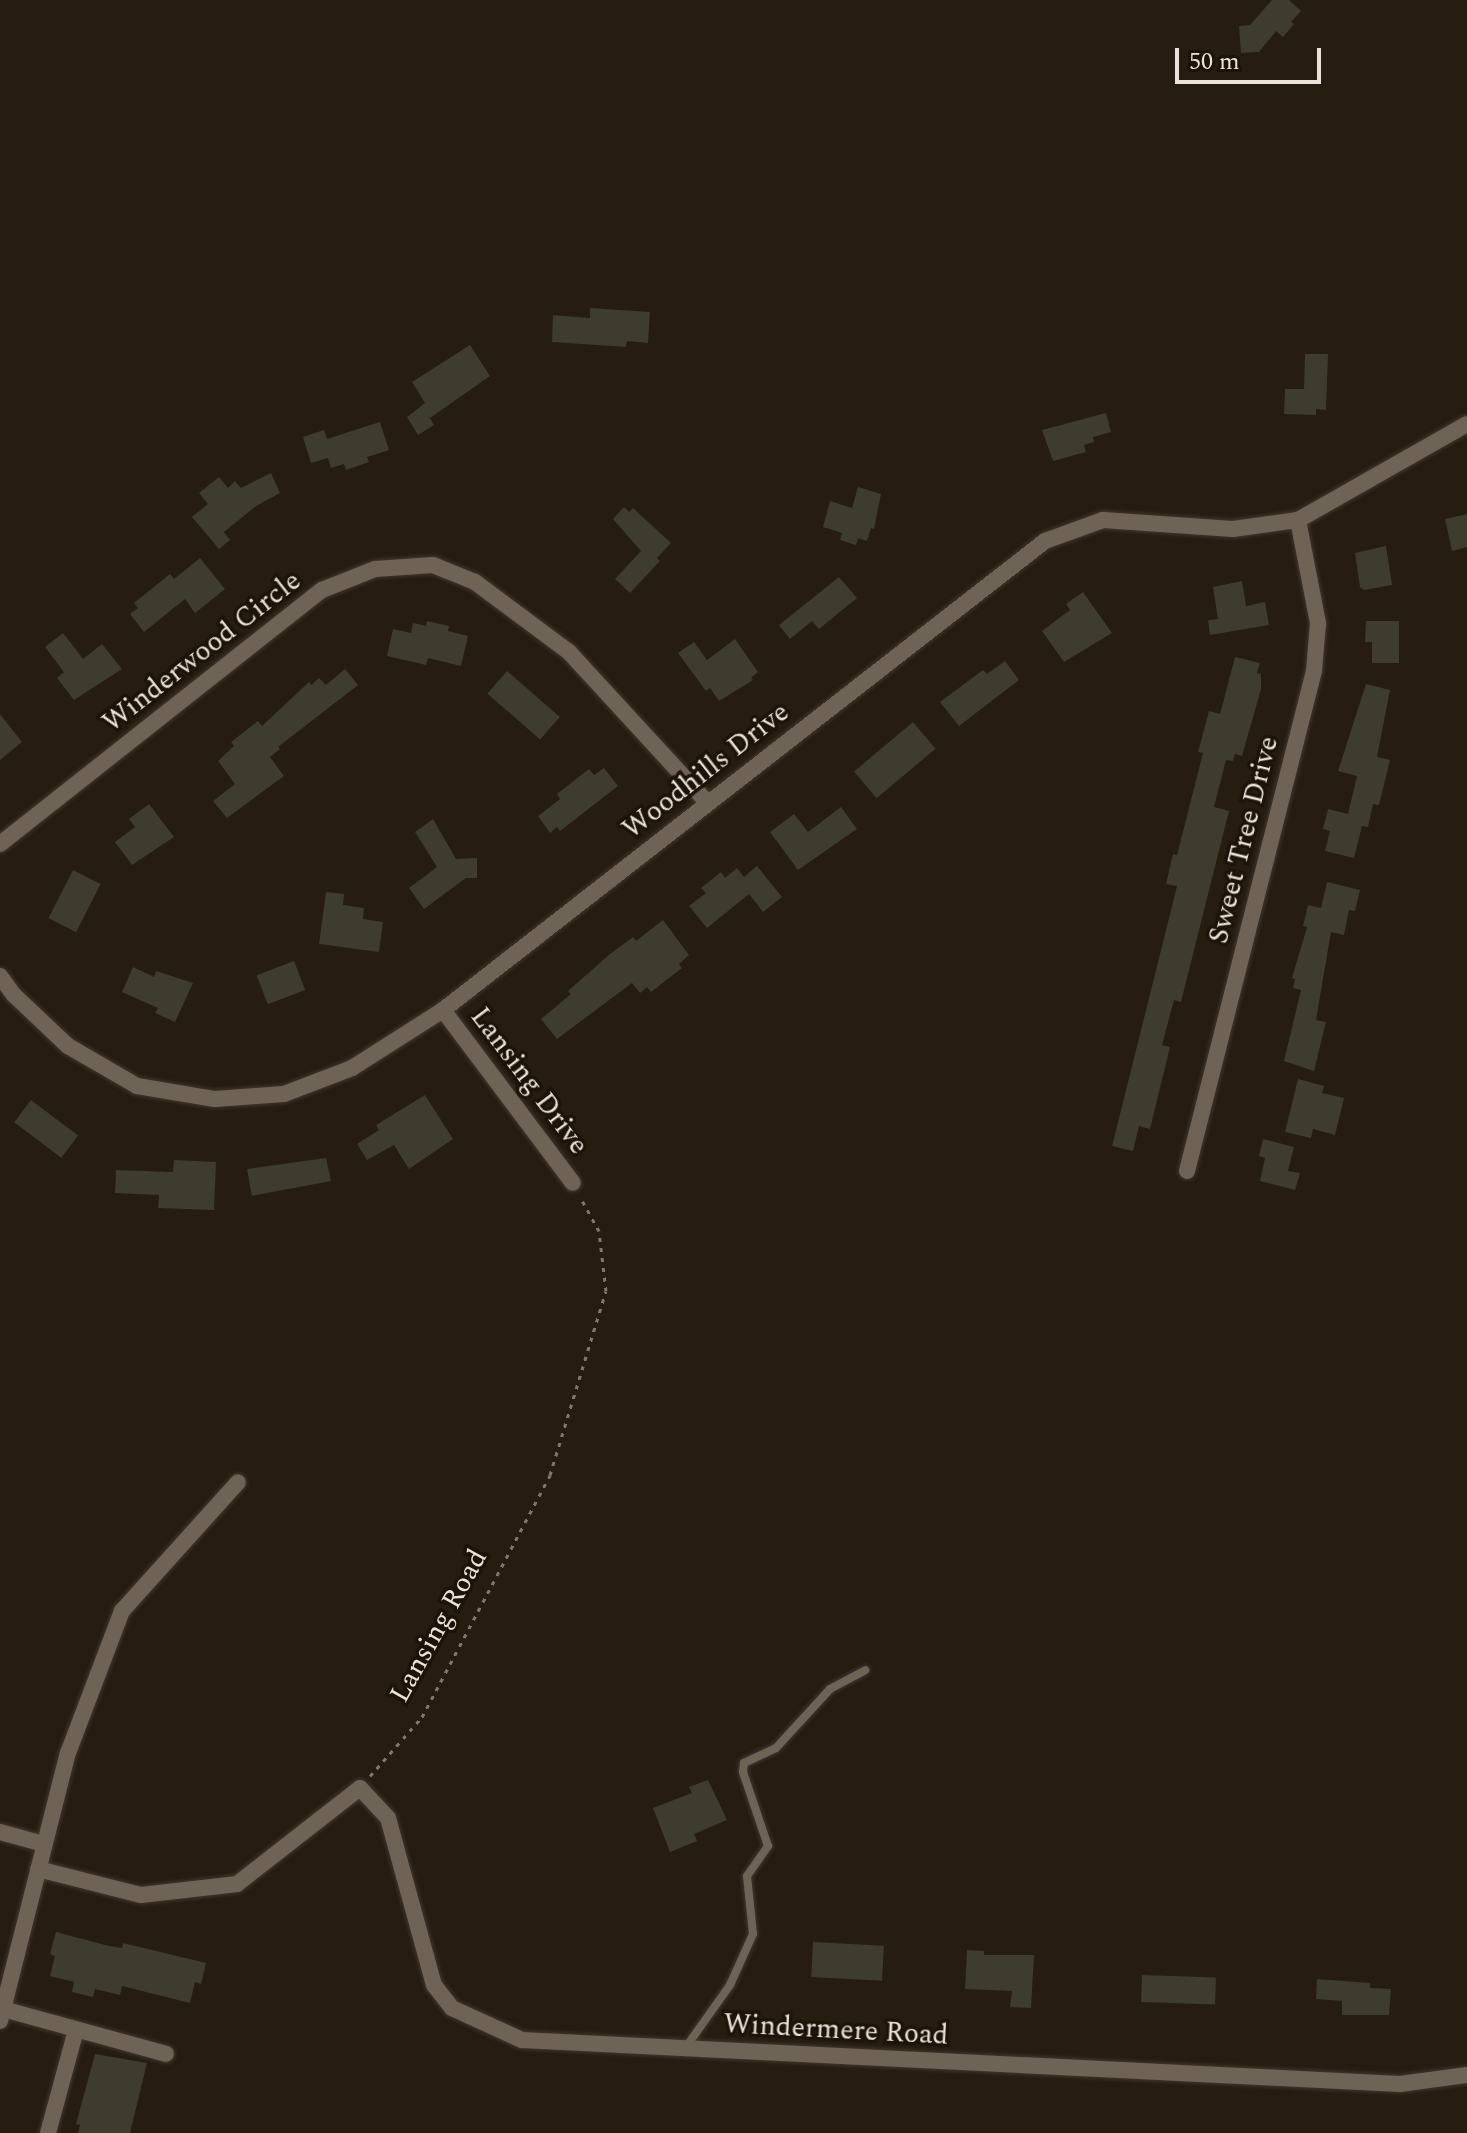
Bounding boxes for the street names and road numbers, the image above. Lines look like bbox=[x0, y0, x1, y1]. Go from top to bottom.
street label: Winderwood Circle bbox=[96, 564, 308, 740]
street label: Woodhills Drive bbox=[616, 696, 796, 846]
street label: Sweet Tree Drive bbox=[1202, 733, 1286, 947]
street label: Lansing Drive bbox=[463, 1001, 595, 1161]
street label: Lansing Road bbox=[383, 1543, 495, 1709]
street label: Windermere Road bbox=[723, 2007, 949, 2053]

